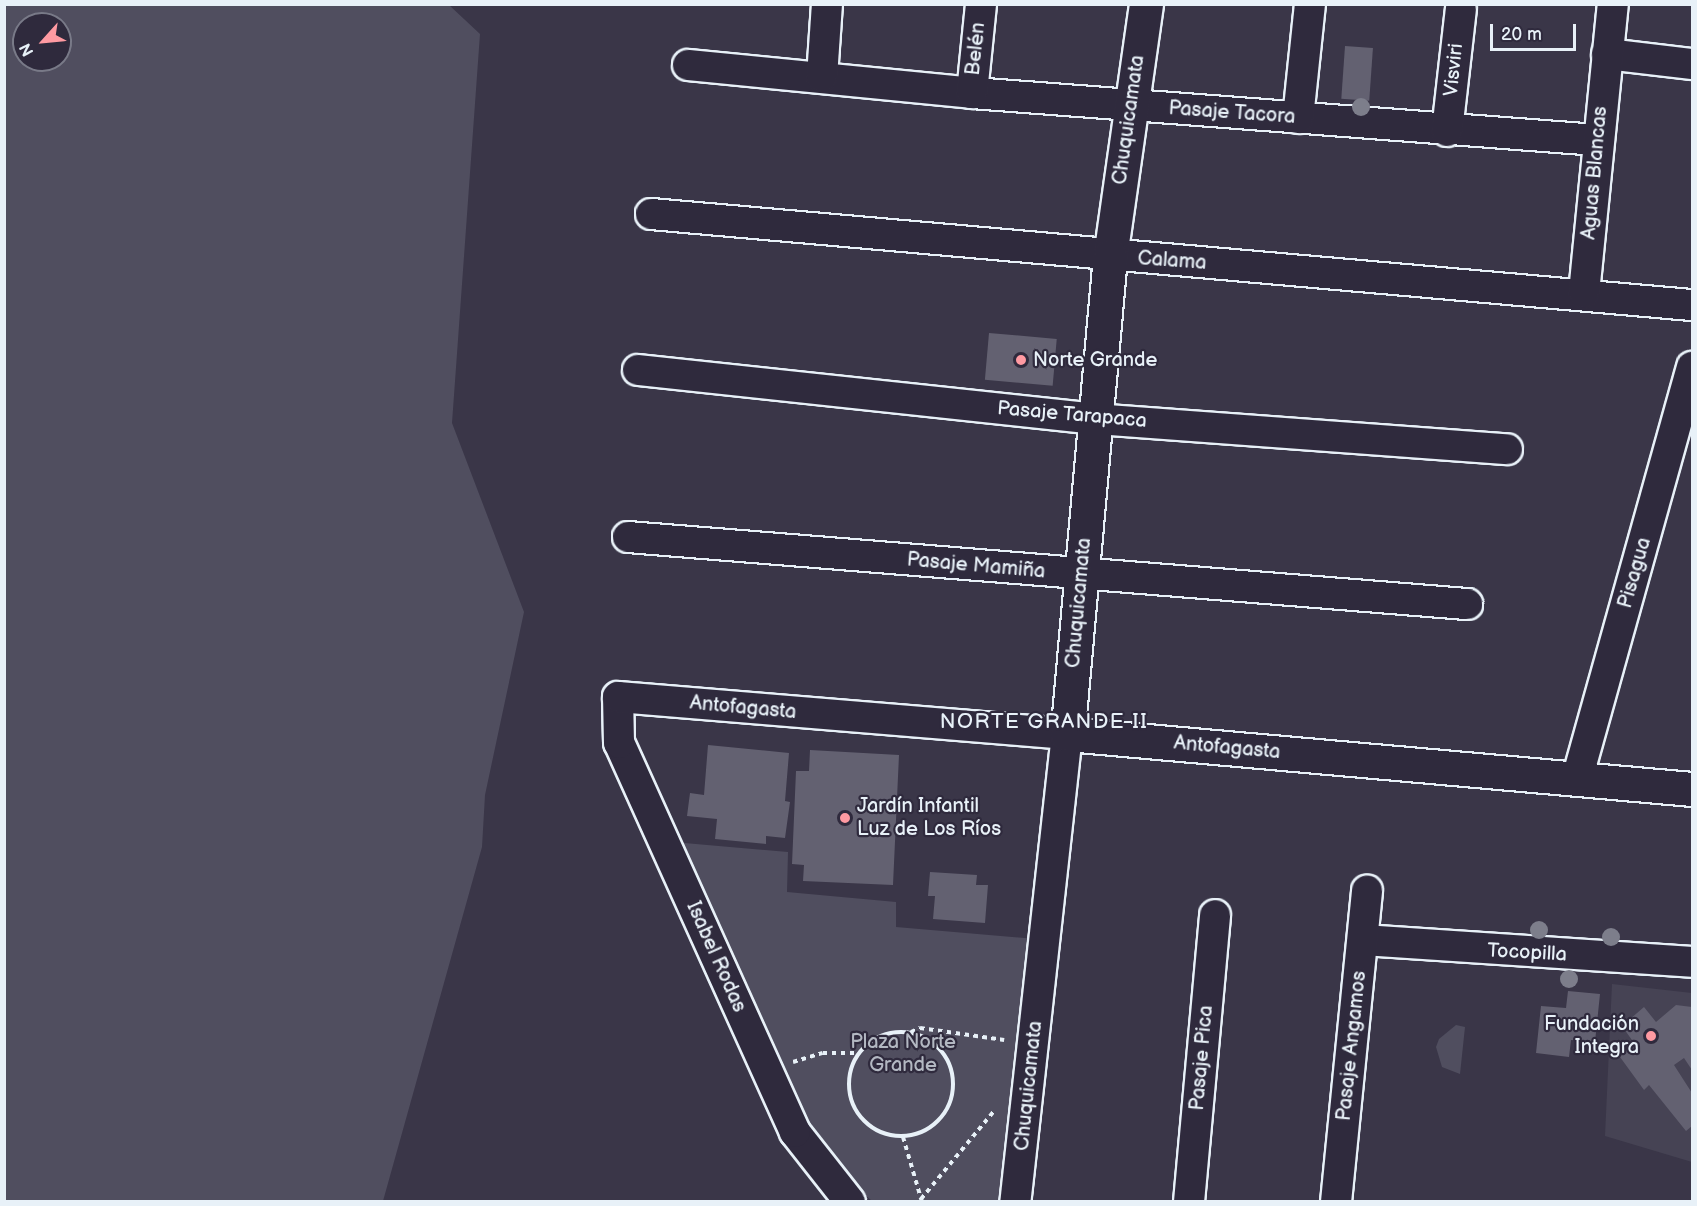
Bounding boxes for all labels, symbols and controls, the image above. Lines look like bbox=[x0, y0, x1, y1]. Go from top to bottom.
north arrow bbox=[12, 12, 72, 72]
scale bar bbox=[1493, 12, 1578, 50]
street label: Belén bbox=[961, 21, 991, 77]
text: 20 m bbox=[1501, 24, 1542, 45]
text: N bbox=[16, 40, 38, 59]
street label: Visviri bbox=[1439, 42, 1469, 98]
street label: Chuquicamata bbox=[1108, 54, 1150, 186]
street label: Pasaje Tacora bbox=[1167, 97, 1297, 129]
street label: Aguas Blancas bbox=[1577, 105, 1613, 241]
street label: Calama bbox=[1137, 247, 1207, 275]
place label: Norte Grande bbox=[1033, 348, 1157, 372]
marker: Norte Grande bbox=[1014, 353, 1028, 367]
street label: Pasaje Tarapaca bbox=[996, 396, 1148, 434]
street label: Pisagua bbox=[1613, 535, 1657, 611]
street label: Chuquicamata bbox=[1061, 537, 1097, 669]
street label: Pasaje Mamiña bbox=[906, 548, 1046, 584]
street label: Antofagasta bbox=[689, 691, 797, 725]
district label: NORTE GRANDE II bbox=[940, 709, 1148, 735]
street label: Antofagasta bbox=[1173, 731, 1281, 765]
place label: Jardín Infantil Luz de Los Ríos bbox=[857, 795, 1001, 842]
marker: Jardín Infantil Luz de Los Ríos bbox=[838, 811, 852, 825]
street label: Isabel Rodas bbox=[681, 898, 751, 1016]
street label: Tocopilla bbox=[1487, 939, 1567, 967]
street label: Pasaje Angamos bbox=[1332, 970, 1372, 1122]
street label: Pasaje Pica bbox=[1185, 1004, 1219, 1112]
place label: Fundación Integra bbox=[1544, 1012, 1639, 1059]
street label: Chuquicamata bbox=[1010, 1020, 1048, 1152]
marker: Fundación Integra bbox=[1644, 1029, 1658, 1043]
park label: Plaza Norte Grande bbox=[850, 1030, 956, 1077]

